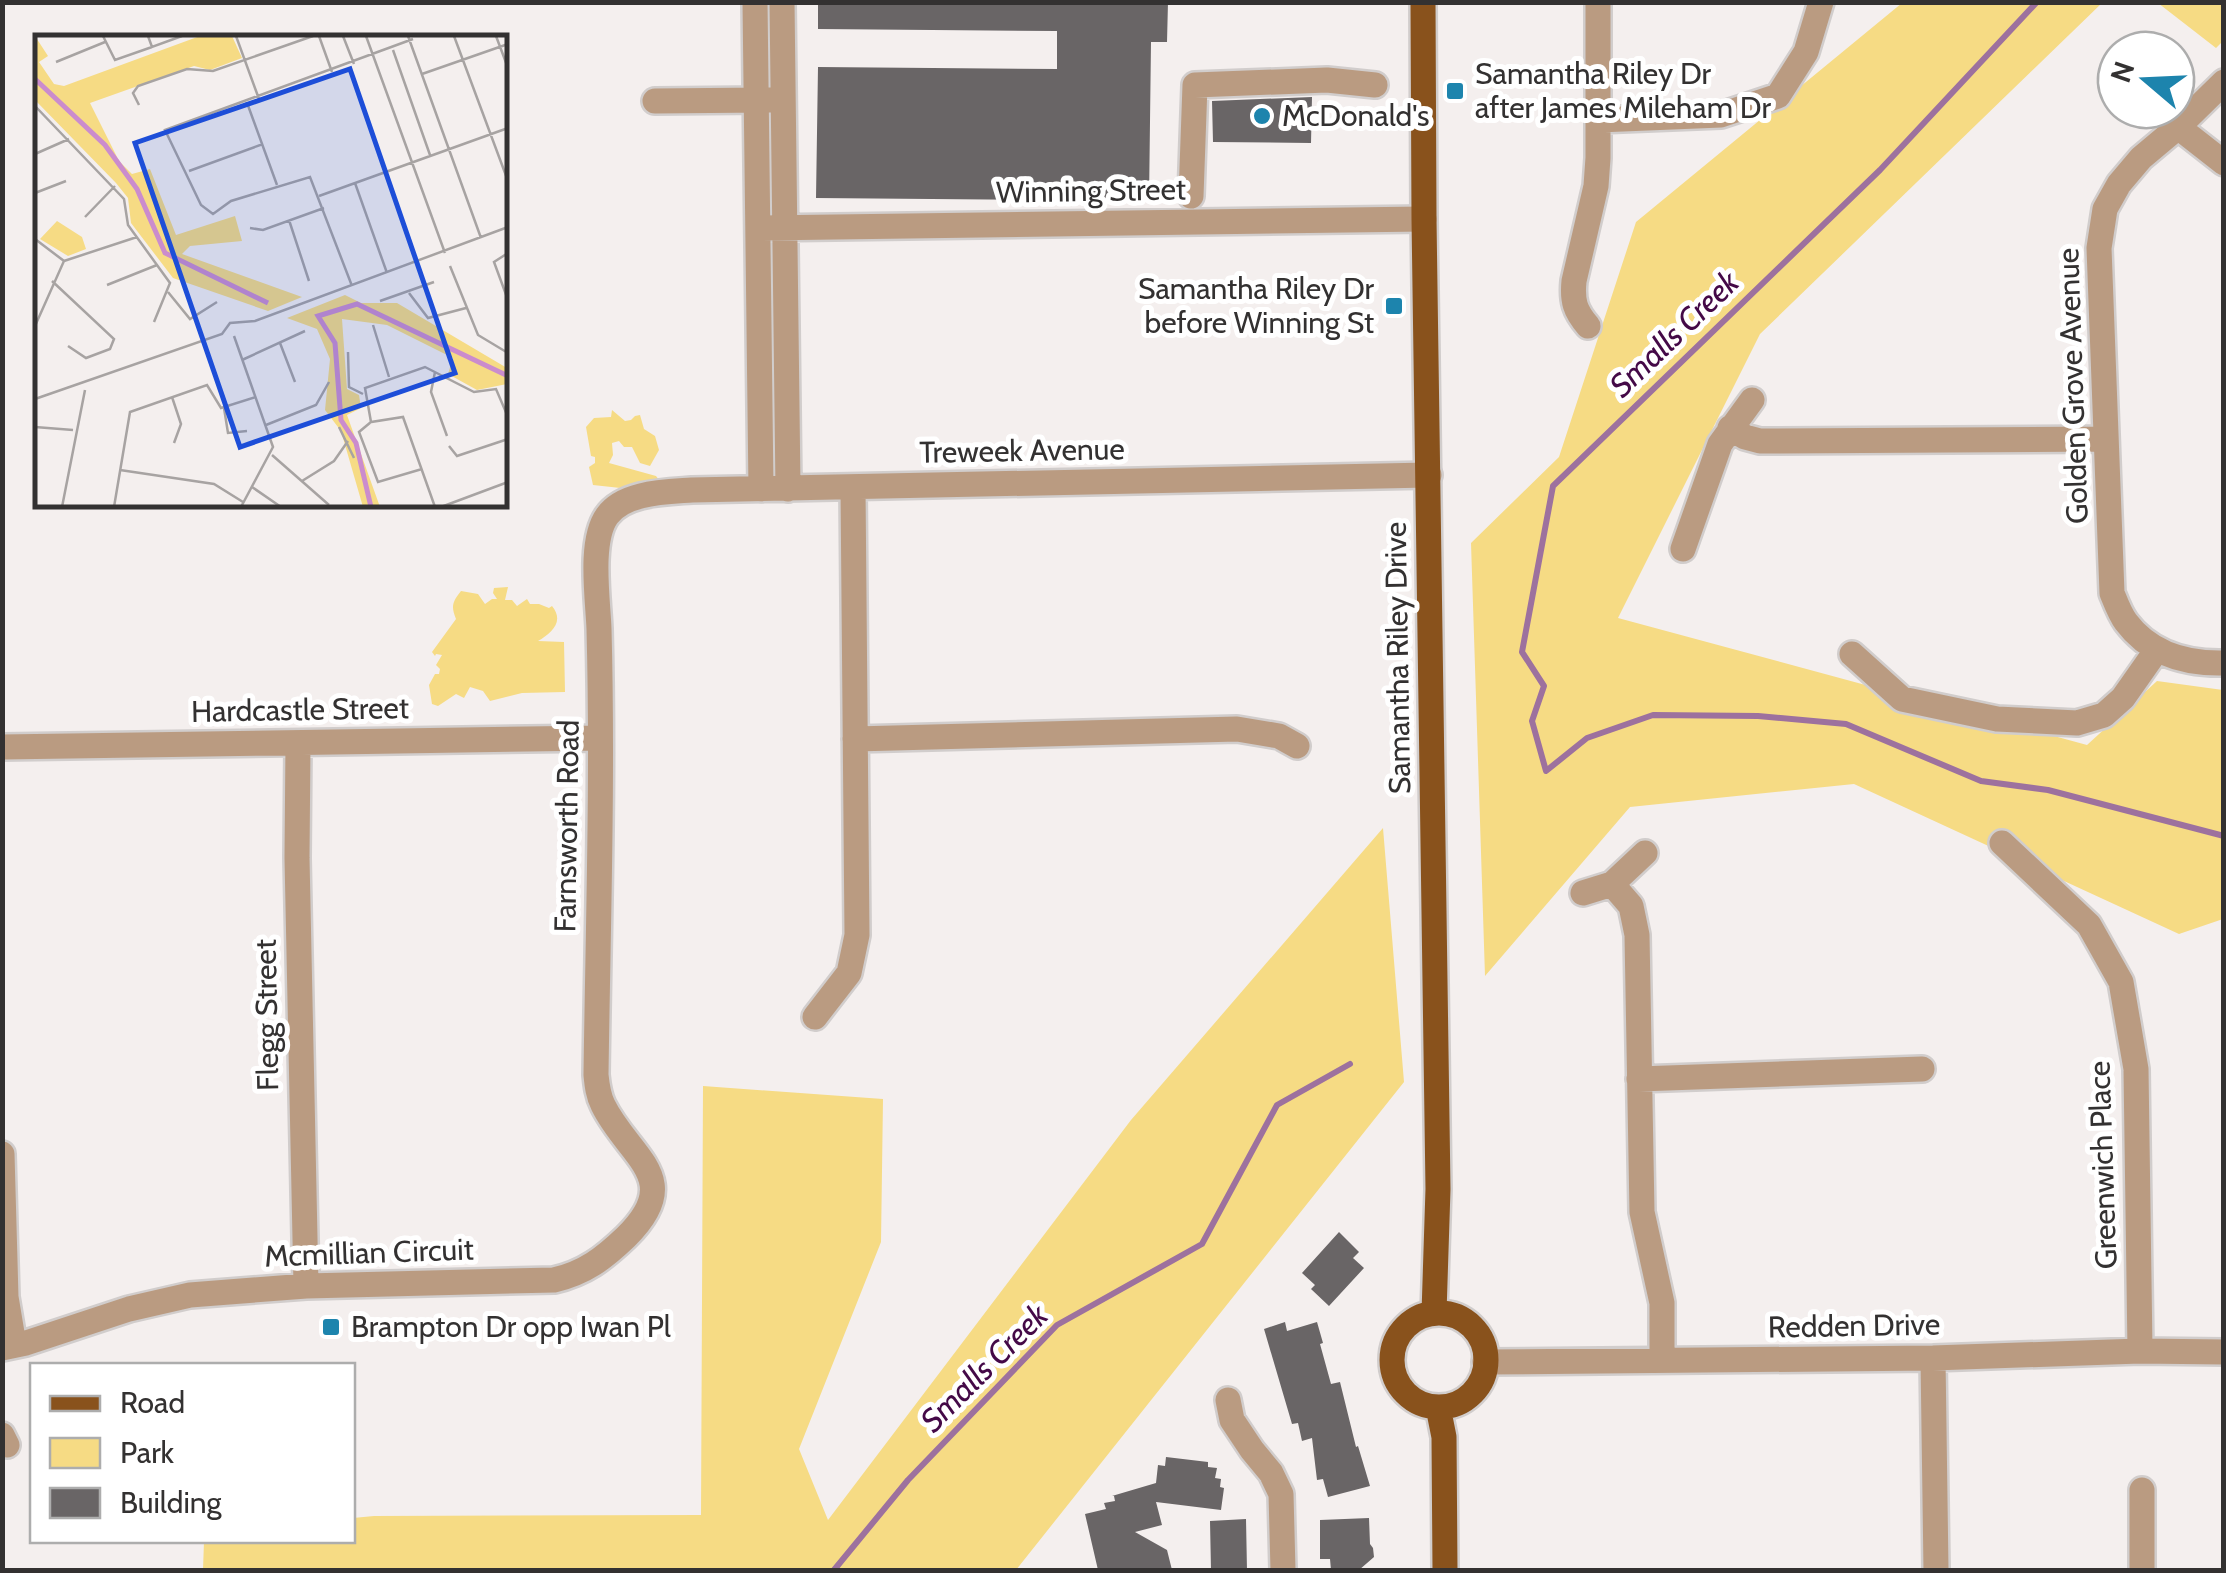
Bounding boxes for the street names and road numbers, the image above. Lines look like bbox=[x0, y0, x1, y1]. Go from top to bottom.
street label: Winning Street bbox=[996, 170, 1186, 211]
street label: Golden Grove Avenue bbox=[2049, 247, 2096, 525]
street label: Treweek Avenue bbox=[919, 430, 1125, 471]
street label: Samantha Riley Drive bbox=[1377, 522, 1418, 794]
street label: Hardcastle Street bbox=[191, 689, 409, 730]
street label: Farnsworth Road bbox=[546, 719, 587, 933]
street label: Flegg Street bbox=[247, 939, 286, 1091]
street label: Greenwich Place bbox=[2080, 1060, 2125, 1270]
street label: Mcmillian Circuit bbox=[264, 1230, 474, 1275]
street label: Redden Drive bbox=[1768, 1305, 1940, 1346]

